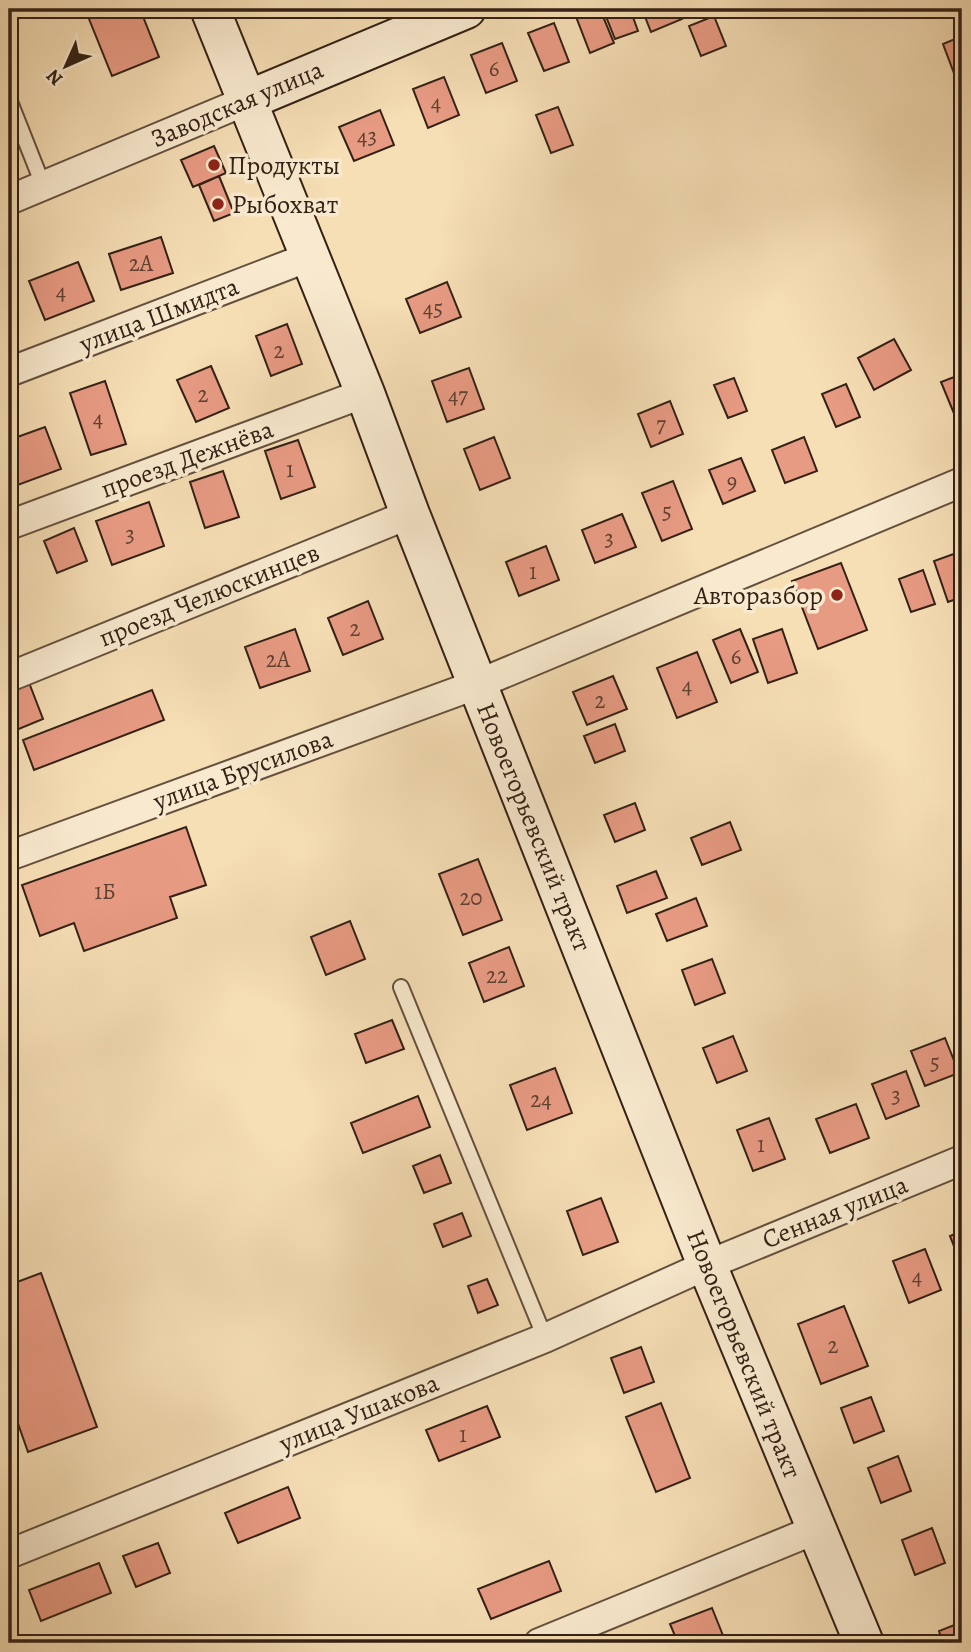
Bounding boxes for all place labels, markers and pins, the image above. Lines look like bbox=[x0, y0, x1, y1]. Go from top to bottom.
place label: Продукты bbox=[228, 148, 340, 183]
marker: Продукты bbox=[206, 157, 222, 173]
place label: Рыбохват bbox=[232, 187, 339, 222]
marker: Рыбохват bbox=[210, 196, 226, 212]
place label: Авторазбор bbox=[693, 578, 823, 613]
marker: Авторазбор bbox=[829, 587, 845, 603]

